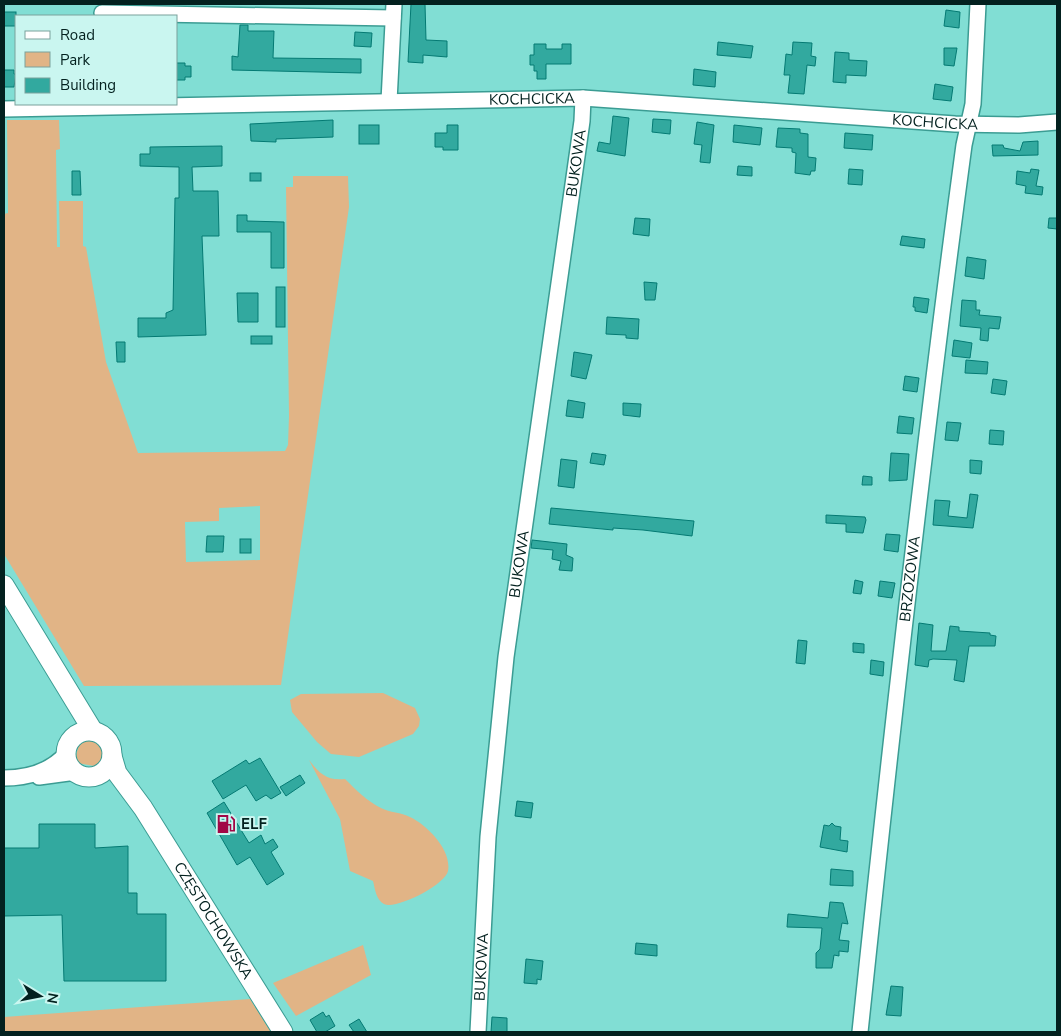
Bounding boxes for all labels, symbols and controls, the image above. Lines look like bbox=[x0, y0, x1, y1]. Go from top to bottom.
legend bbox=[15, 15, 178, 105]
text: Road bbox=[60, 25, 95, 45]
text: Park bbox=[60, 50, 90, 70]
text: Building bbox=[60, 75, 116, 95]
street label: KOCHCICKA bbox=[489, 88, 575, 110]
street label: KOCHCICKA bbox=[891, 110, 978, 134]
street label: BUKOWA bbox=[561, 128, 591, 198]
street label: BUKOWA bbox=[505, 529, 534, 599]
street label: BRZOZOWA bbox=[895, 535, 925, 623]
fuel station icon: ELF bbox=[215, 813, 237, 835]
place label: ELF bbox=[241, 814, 267, 834]
street label: CZĘSTOCHOWSKA bbox=[169, 858, 258, 983]
street label: BUKOWA bbox=[470, 933, 493, 1002]
north arrow bbox=[15, 971, 65, 1021]
text: N bbox=[42, 991, 63, 1005]

